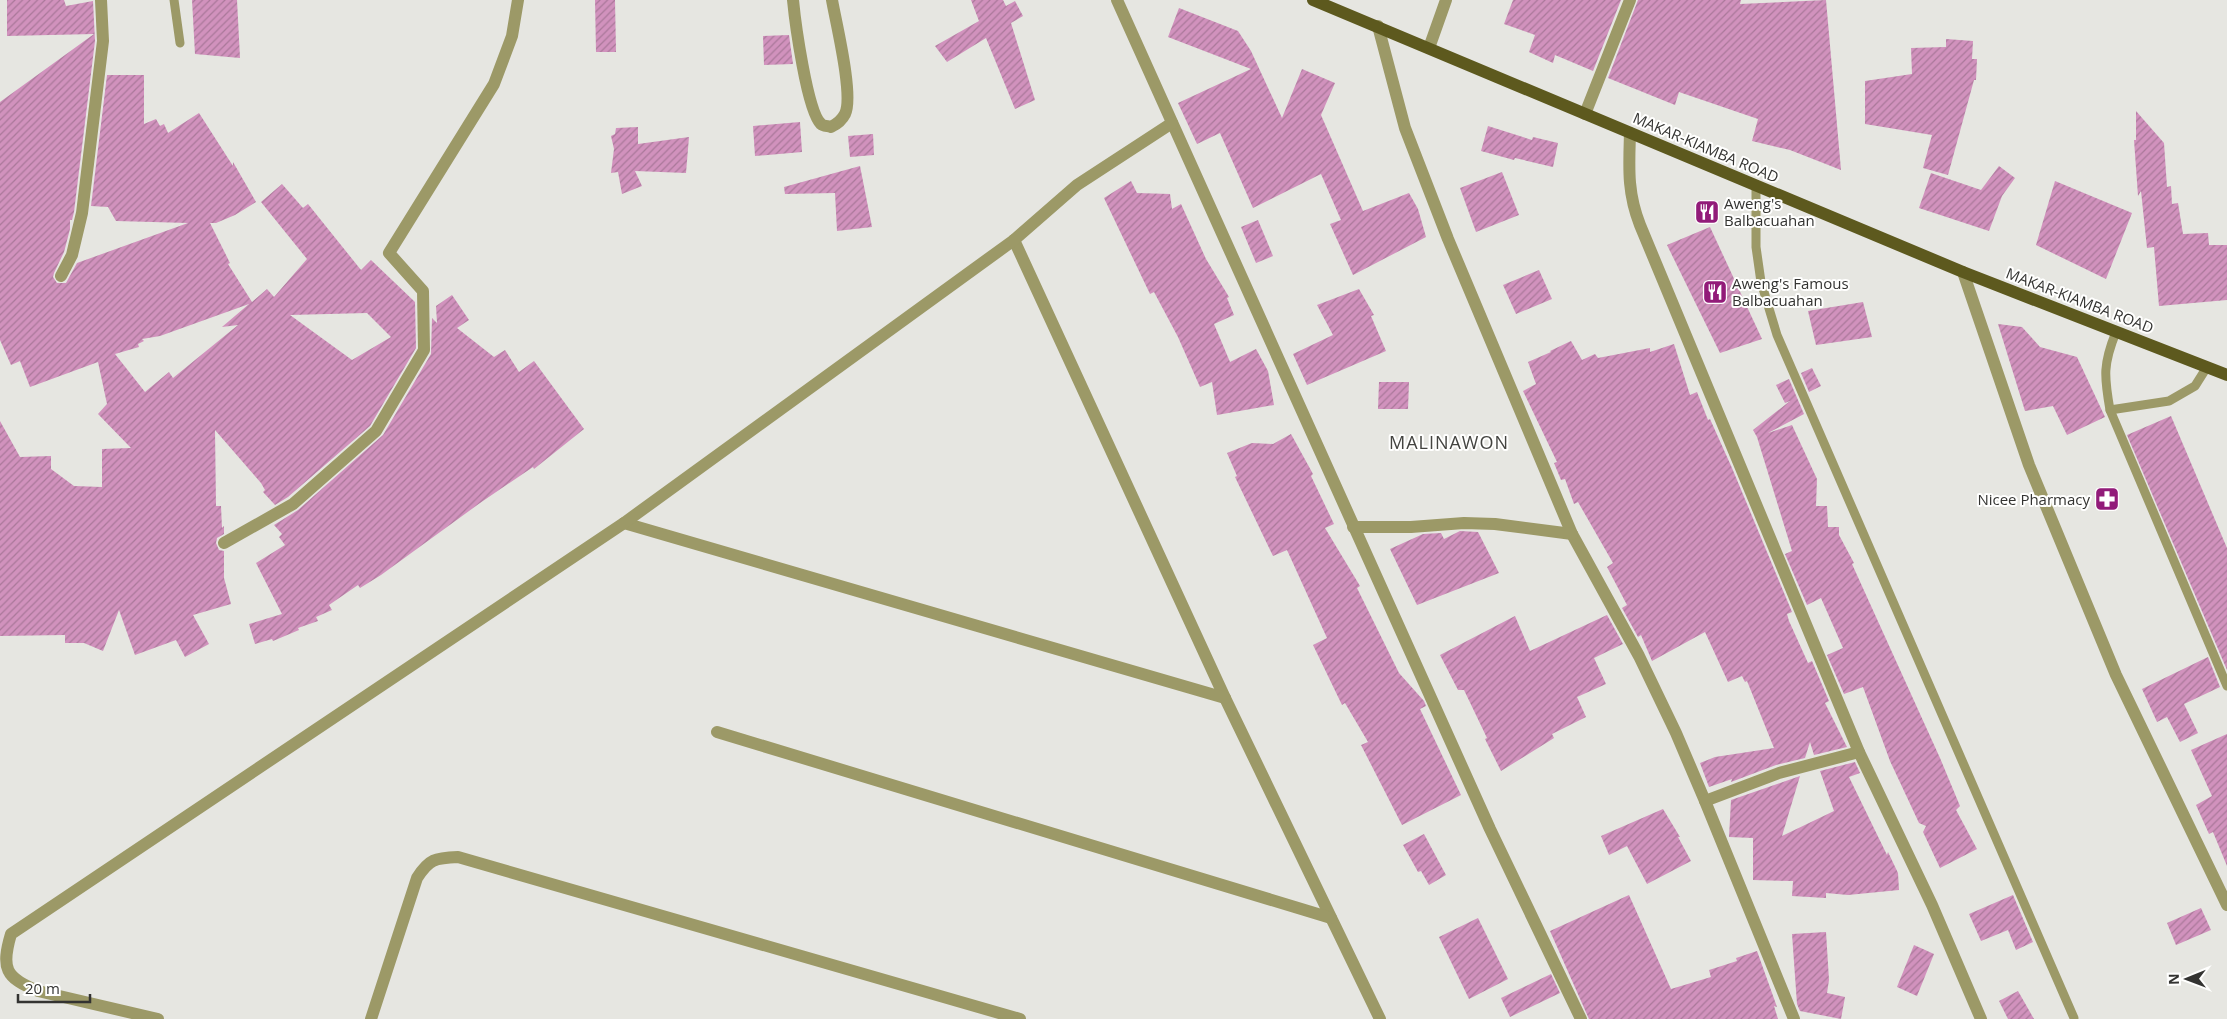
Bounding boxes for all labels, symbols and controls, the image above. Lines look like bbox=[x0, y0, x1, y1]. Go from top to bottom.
street label: MAKAR-KIAMBA ROAD bbox=[1630, 107, 1782, 187]
place label: Aweng's Balbacuahan bbox=[1724, 193, 1815, 230]
restaurant icon: Aweng's Balbacuahan bbox=[1694, 199, 1720, 225]
street label: MAKAR-KIAMBA ROAD bbox=[2003, 263, 2157, 337]
place label: Aweng's Famous Balbacuahan bbox=[1732, 273, 1849, 310]
restaurant icon: Aweng's Famous Balbacuahan bbox=[1702, 279, 1728, 305]
district label: MALINAWON bbox=[1389, 430, 1509, 454]
pharmacy icon: Nicee Pharmacy bbox=[2094, 486, 2120, 512]
place label: Nicee Pharmacy bbox=[1977, 489, 2090, 509]
north arrow bbox=[2162, 954, 2212, 1004]
scale bar bbox=[18, 972, 90, 1004]
text: N bbox=[2164, 973, 2183, 985]
text: 20 m bbox=[25, 978, 60, 998]

